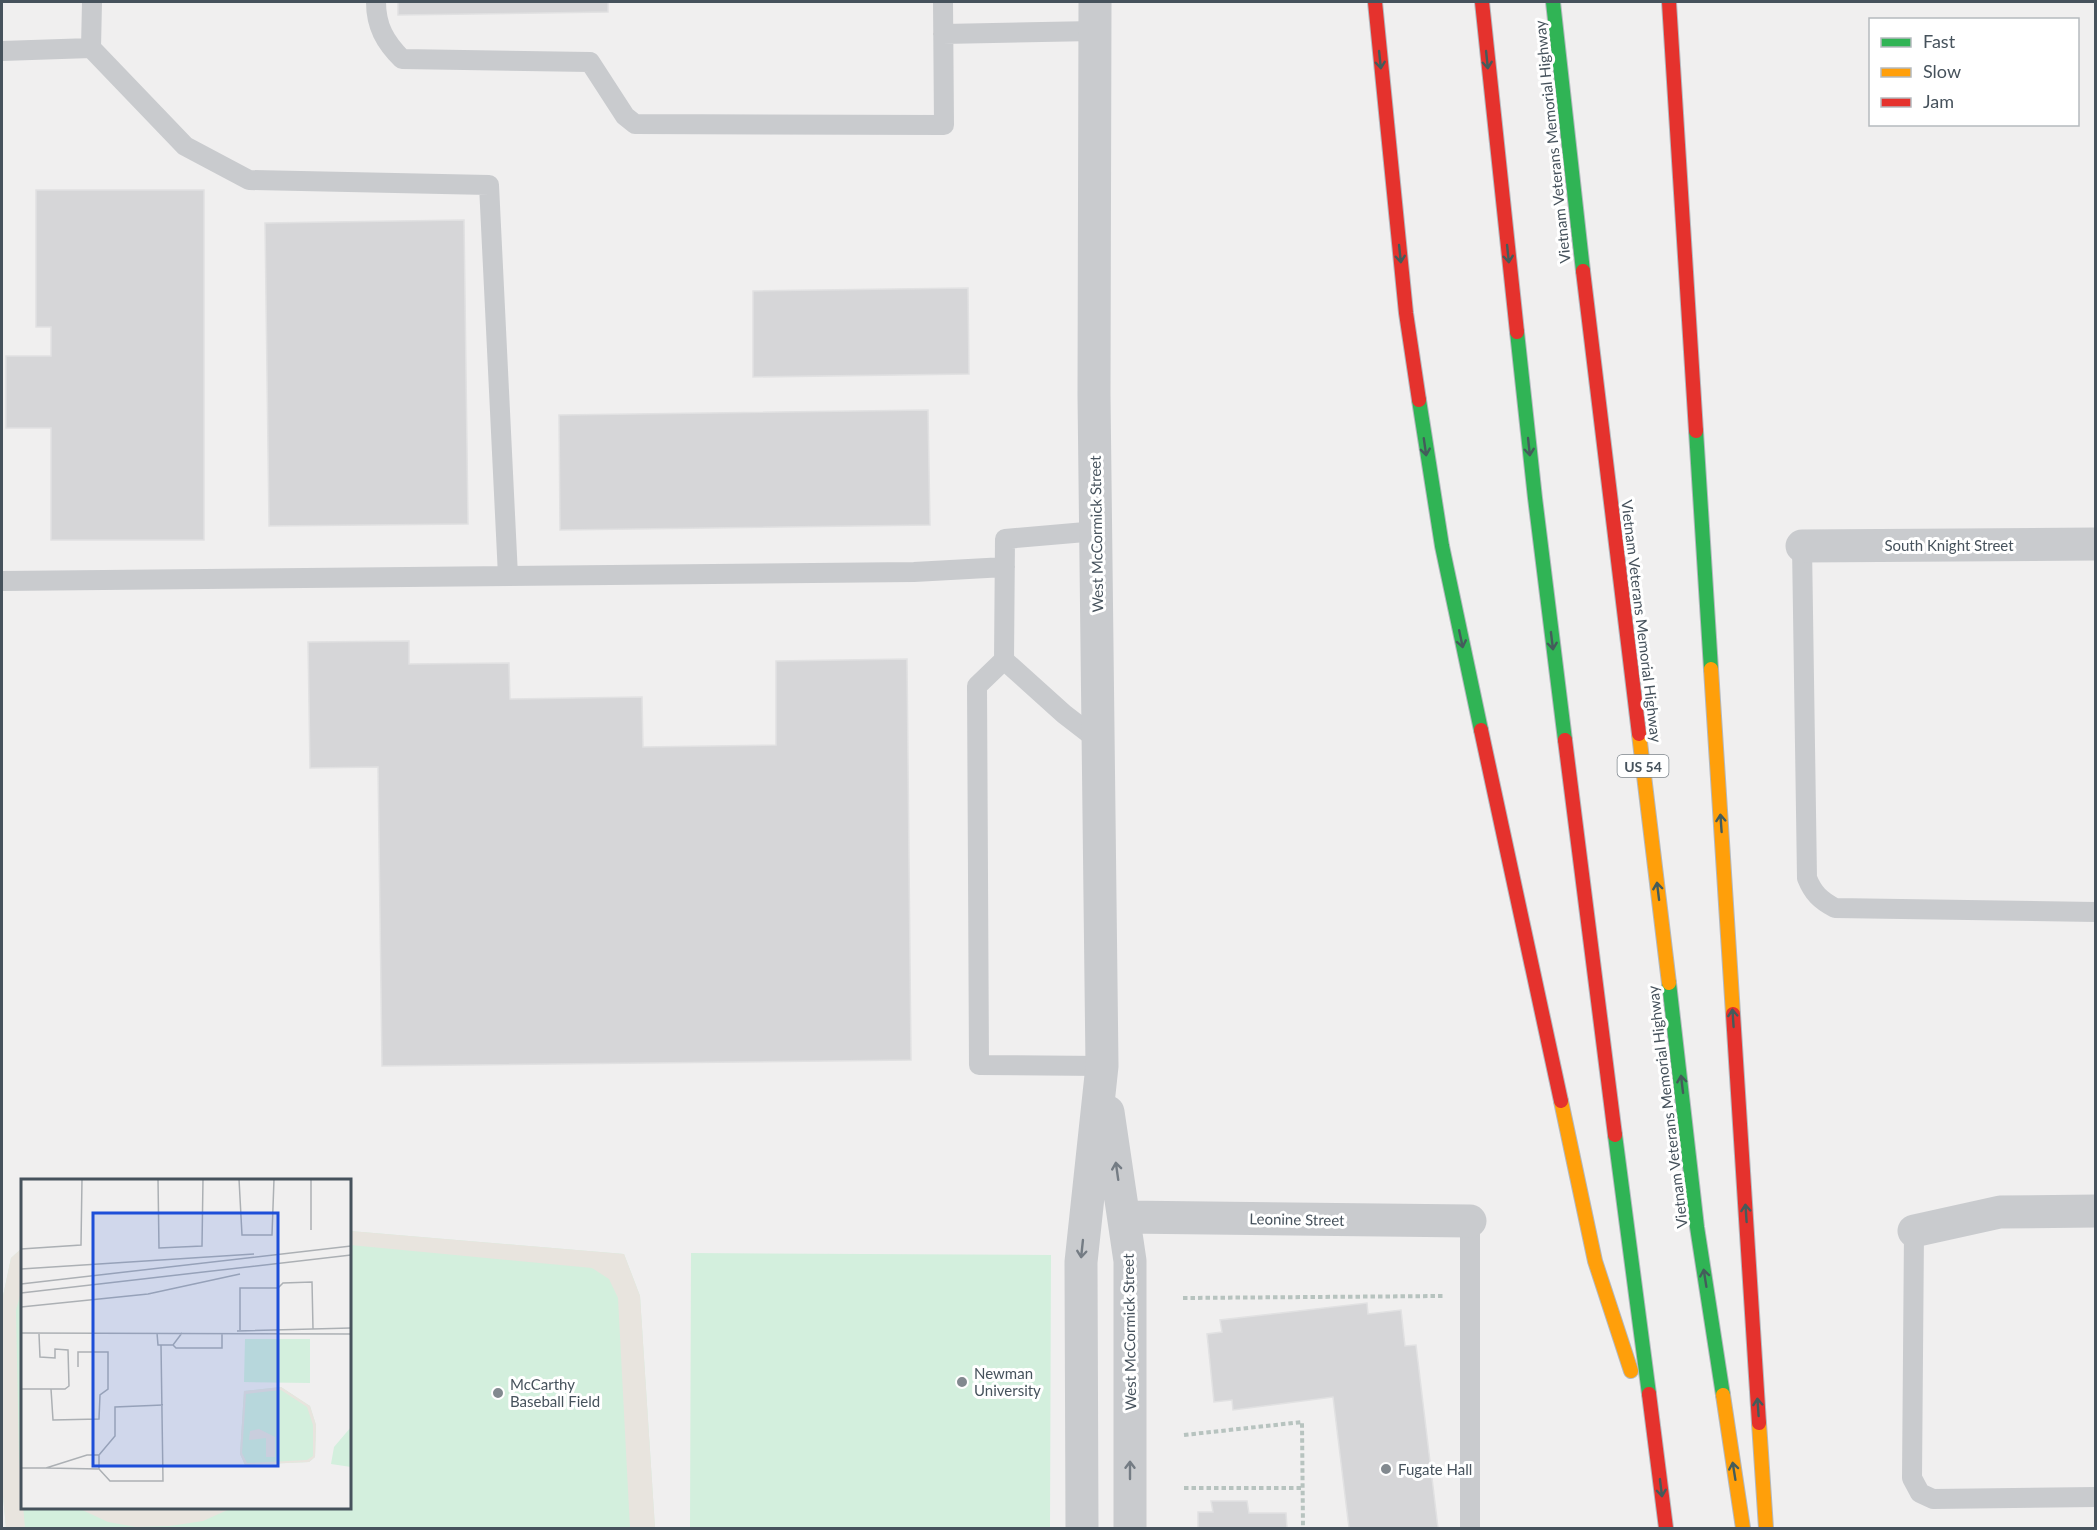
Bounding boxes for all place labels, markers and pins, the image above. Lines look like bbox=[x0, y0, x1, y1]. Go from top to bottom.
place label: Newman University bbox=[974, 1364, 1041, 1399]
place label: McCarthy Baseball Field bbox=[510, 1375, 600, 1410]
marker: Newman University bbox=[955, 1375, 969, 1389]
marker: McCarthy Baseball Field bbox=[491, 1386, 505, 1400]
place label: Fugate Hall bbox=[1398, 1460, 1472, 1478]
marker: Fugate Hall bbox=[1379, 1462, 1393, 1476]

